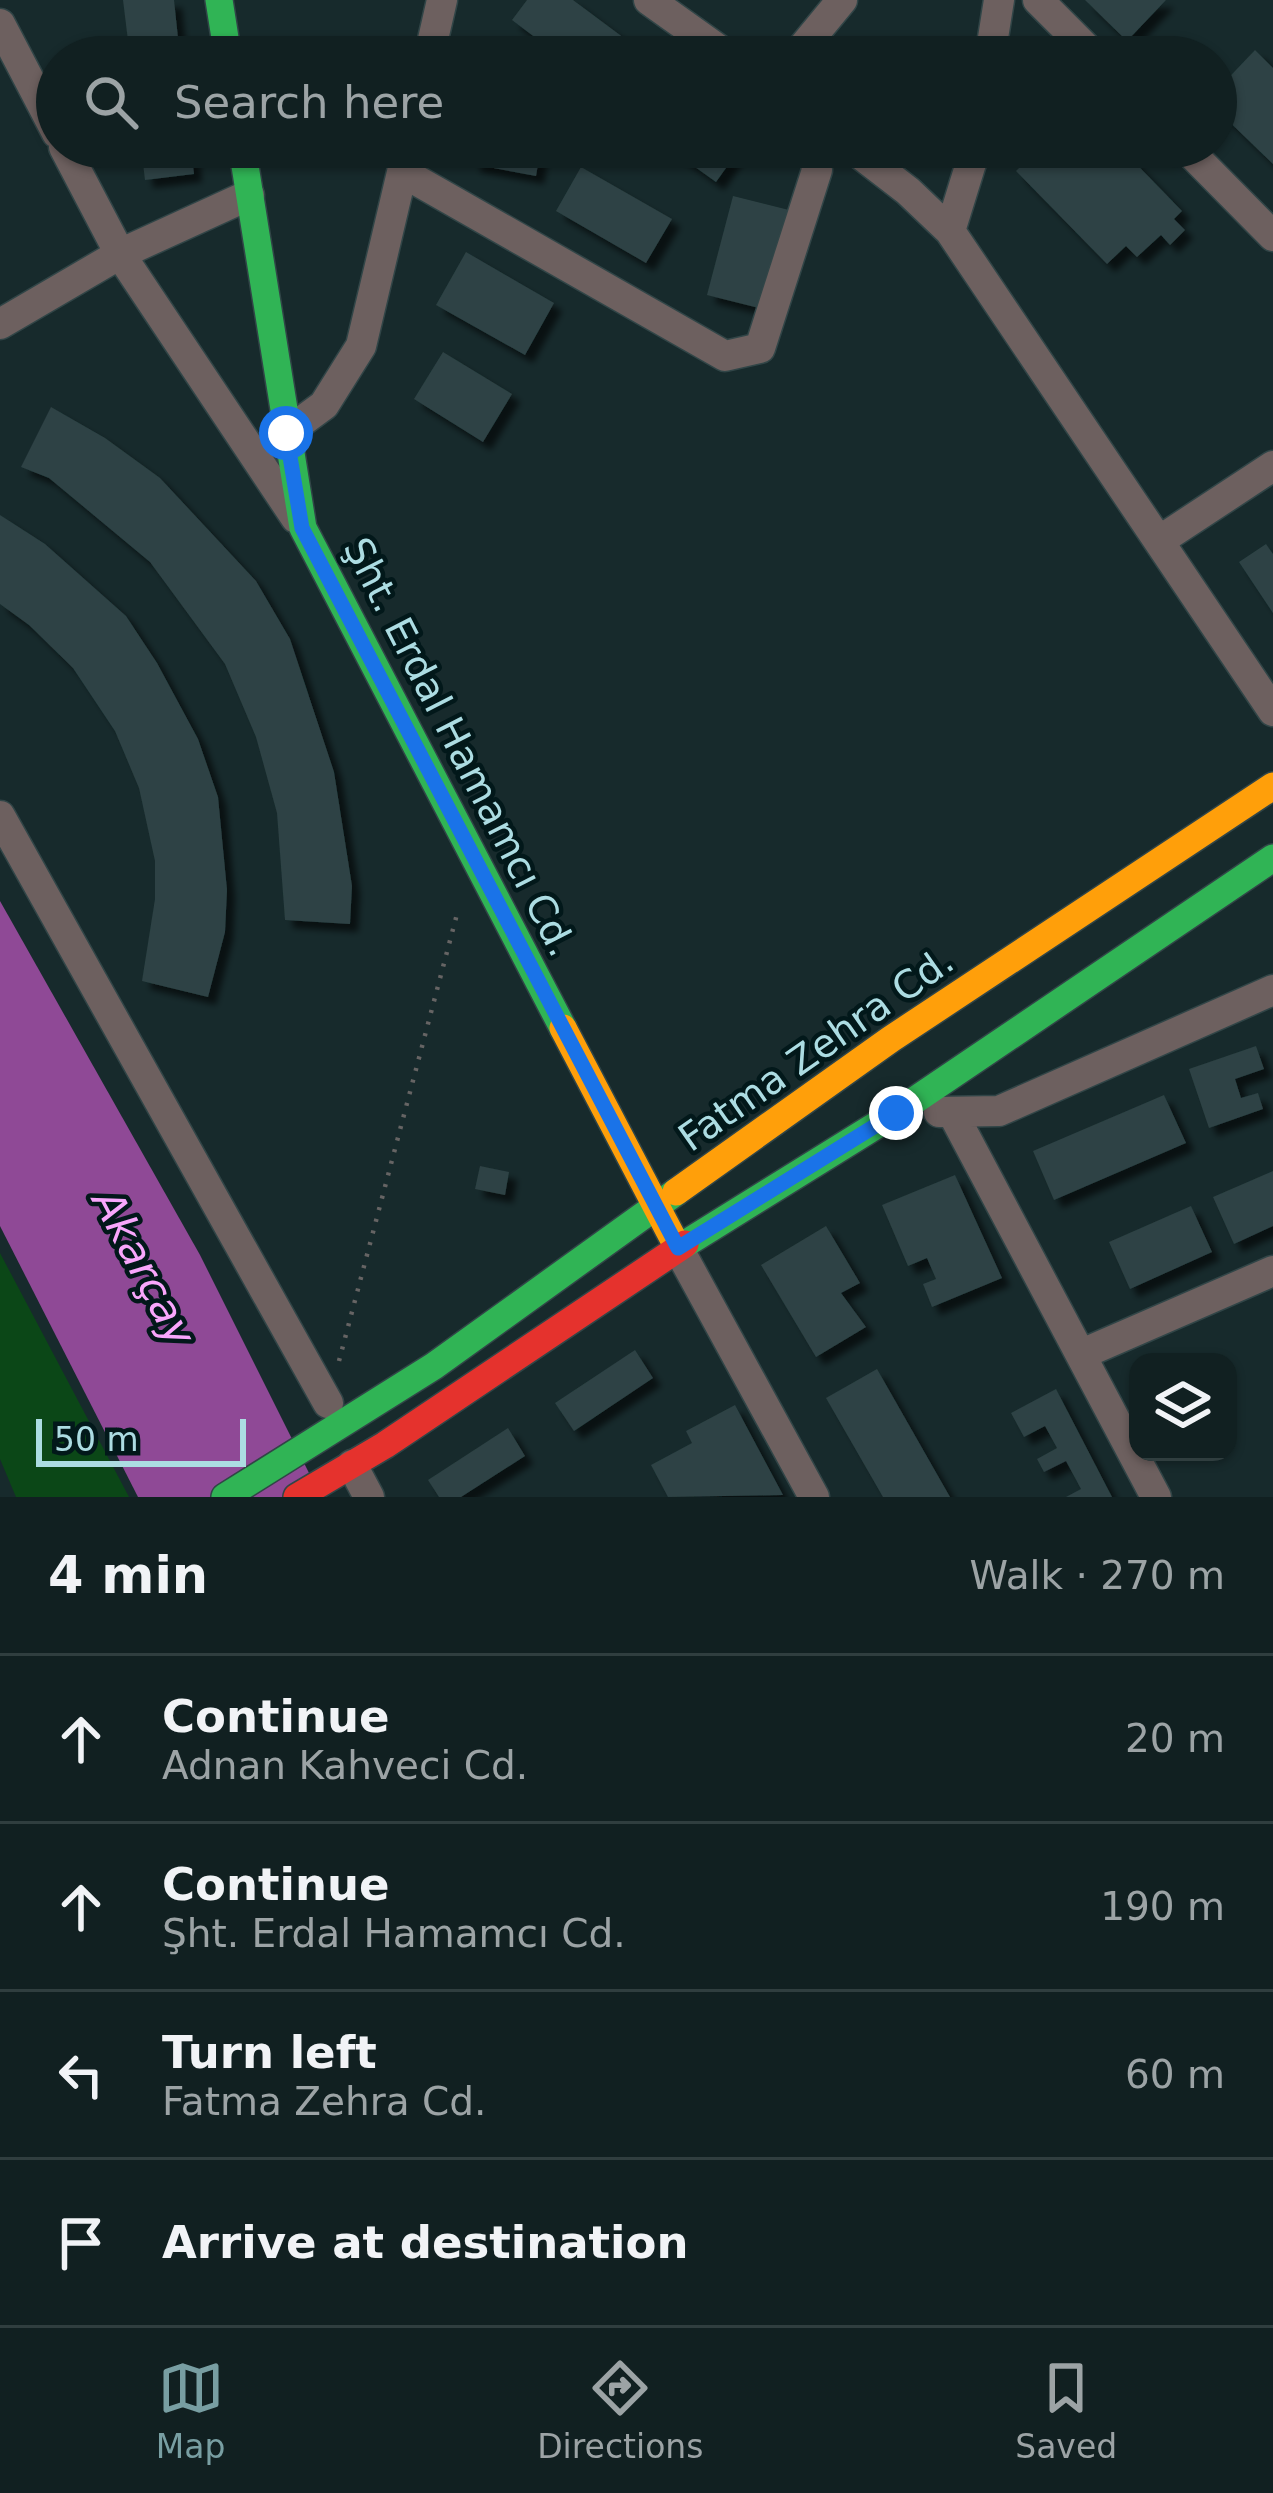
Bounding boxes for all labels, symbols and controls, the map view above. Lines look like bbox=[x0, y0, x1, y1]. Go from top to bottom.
search box bbox=[36, 36, 1237, 168]
icon: search bbox=[78, 69, 144, 135]
text: Search here bbox=[174, 76, 444, 129]
route start bbox=[259, 406, 313, 460]
street label: Şht. Erdal Hamamcı Cd. bbox=[335, 530, 585, 964]
street label: Fatma Zehra Cd. bbox=[670, 938, 962, 1160]
route end bbox=[869, 1086, 923, 1140]
water label: Akarçay bbox=[81, 1179, 206, 1355]
map controls bbox=[1129, 1353, 1237, 1461]
button: layers bbox=[1129, 1353, 1237, 1461]
scale bar bbox=[36, 1413, 246, 1466]
text: 50 m bbox=[54, 1420, 139, 1459]
text: 4 min bbox=[48, 1546, 208, 1605]
text: Walk · 270 m bbox=[970, 1553, 1225, 1598]
text: Continue bbox=[162, 1690, 390, 1743]
icon: ahead bbox=[48, 1706, 114, 1772]
text: 20 m bbox=[1125, 1716, 1225, 1761]
text: Adnan Kahveci Cd. bbox=[162, 1743, 528, 1788]
text: Continue bbox=[162, 1858, 390, 1911]
icon: ahead bbox=[48, 1874, 114, 1940]
text: 190 m bbox=[1100, 1884, 1225, 1929]
text: Şht. Erdal Hamamcı Cd. bbox=[162, 1911, 626, 1956]
text: Turn left bbox=[162, 2026, 377, 2079]
icon: left bbox=[48, 2042, 114, 2108]
text: 60 m bbox=[1125, 2052, 1225, 2097]
text: Fatma Zehra Cd. bbox=[162, 2079, 486, 2124]
icon: arrive bbox=[48, 2210, 114, 2276]
text: Arrive at destination bbox=[162, 2216, 688, 2269]
tab: Map bbox=[156, 2355, 226, 2466]
tab: Directions bbox=[537, 2355, 703, 2466]
tab: Saved bbox=[1015, 2355, 1117, 2466]

